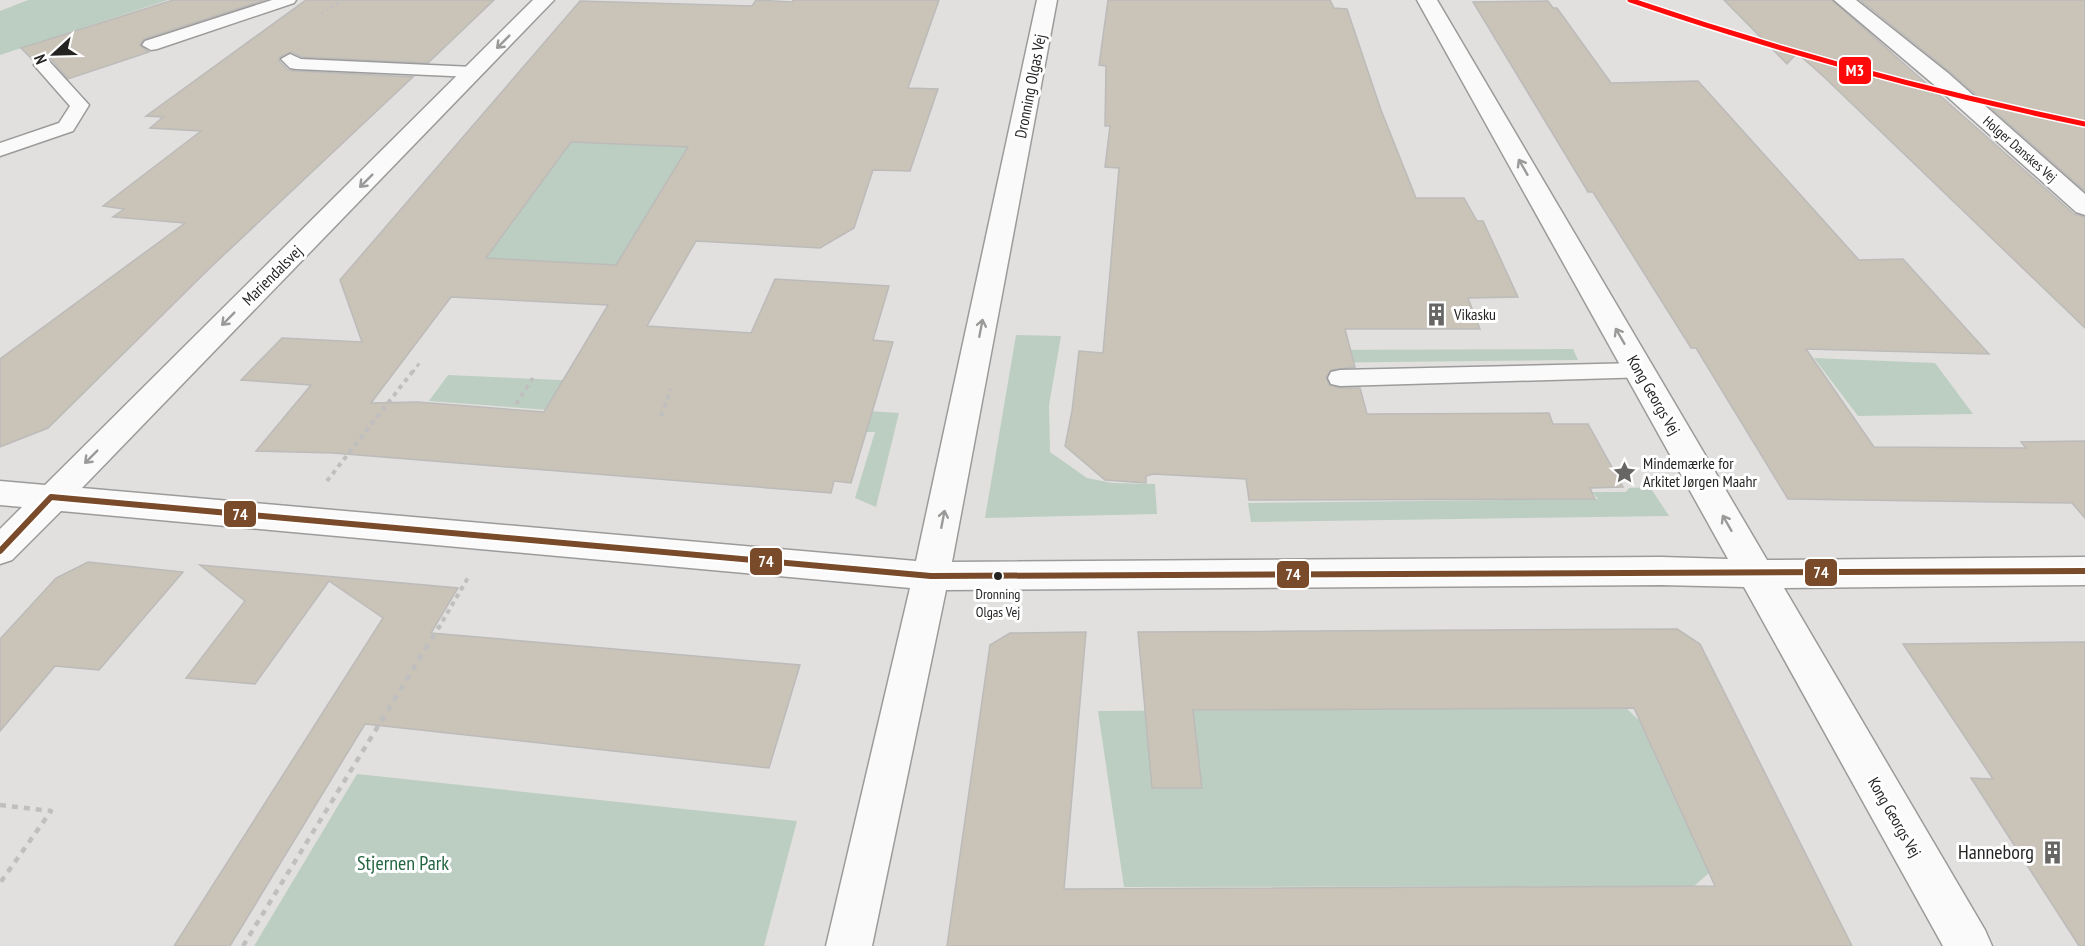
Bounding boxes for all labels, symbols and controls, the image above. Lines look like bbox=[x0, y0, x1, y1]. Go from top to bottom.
north arrow bbox=[24, 24, 84, 84]
street label: Dronning Olgas Vej bbox=[1010, 32, 1050, 140]
one-way arrow bbox=[495, 34, 510, 49]
text: N bbox=[29, 52, 51, 67]
line badge: M3 bbox=[1838, 56, 1872, 85]
text: M3 bbox=[1846, 60, 1864, 80]
street label: Holger Danskes Vej bbox=[1979, 112, 2061, 186]
one-way arrow bbox=[1516, 158, 1528, 175]
one-way arrow bbox=[359, 173, 374, 188]
street label: Mariendalsvej bbox=[238, 241, 306, 309]
building icon: Vikasku bbox=[1423, 301, 1449, 327]
place label: Vikasku bbox=[1453, 304, 1496, 324]
one-way arrow bbox=[221, 311, 236, 326]
one-way arrow bbox=[976, 319, 987, 338]
one-way arrow bbox=[1614, 327, 1625, 345]
street label: Kong Georgs Vej bbox=[1623, 351, 1685, 439]
one-way arrow bbox=[83, 449, 98, 464]
place label: Mindemærke for Arkitet Jørgen Maahr bbox=[1643, 453, 1757, 491]
place icon: Mindemærke for Arkitet Jørgen Maahr bbox=[1612, 459, 1638, 485]
line badge: 74 bbox=[223, 500, 257, 528]
text: 74 bbox=[232, 504, 248, 524]
one-way arrow bbox=[938, 510, 949, 529]
one-way arrow bbox=[1721, 515, 1733, 532]
line badge: 74 bbox=[749, 547, 783, 576]
text: 74 bbox=[758, 551, 774, 571]
line badge: 74 bbox=[1804, 558, 1838, 587]
line badge: 74 bbox=[1276, 560, 1310, 589]
text: 74 bbox=[1813, 562, 1829, 582]
text: 74 bbox=[1285, 564, 1301, 584]
marker: Dronning Olgas Vej bbox=[992, 570, 1004, 582]
place label: Dronning Olgas Vej bbox=[976, 585, 1020, 621]
street label: Kong Georgs Vej bbox=[1864, 773, 1926, 861]
place label: Hanneborg bbox=[1958, 839, 2034, 865]
building icon: Hanneborg bbox=[2039, 839, 2065, 865]
park label: Stjernen Park bbox=[357, 850, 449, 876]

